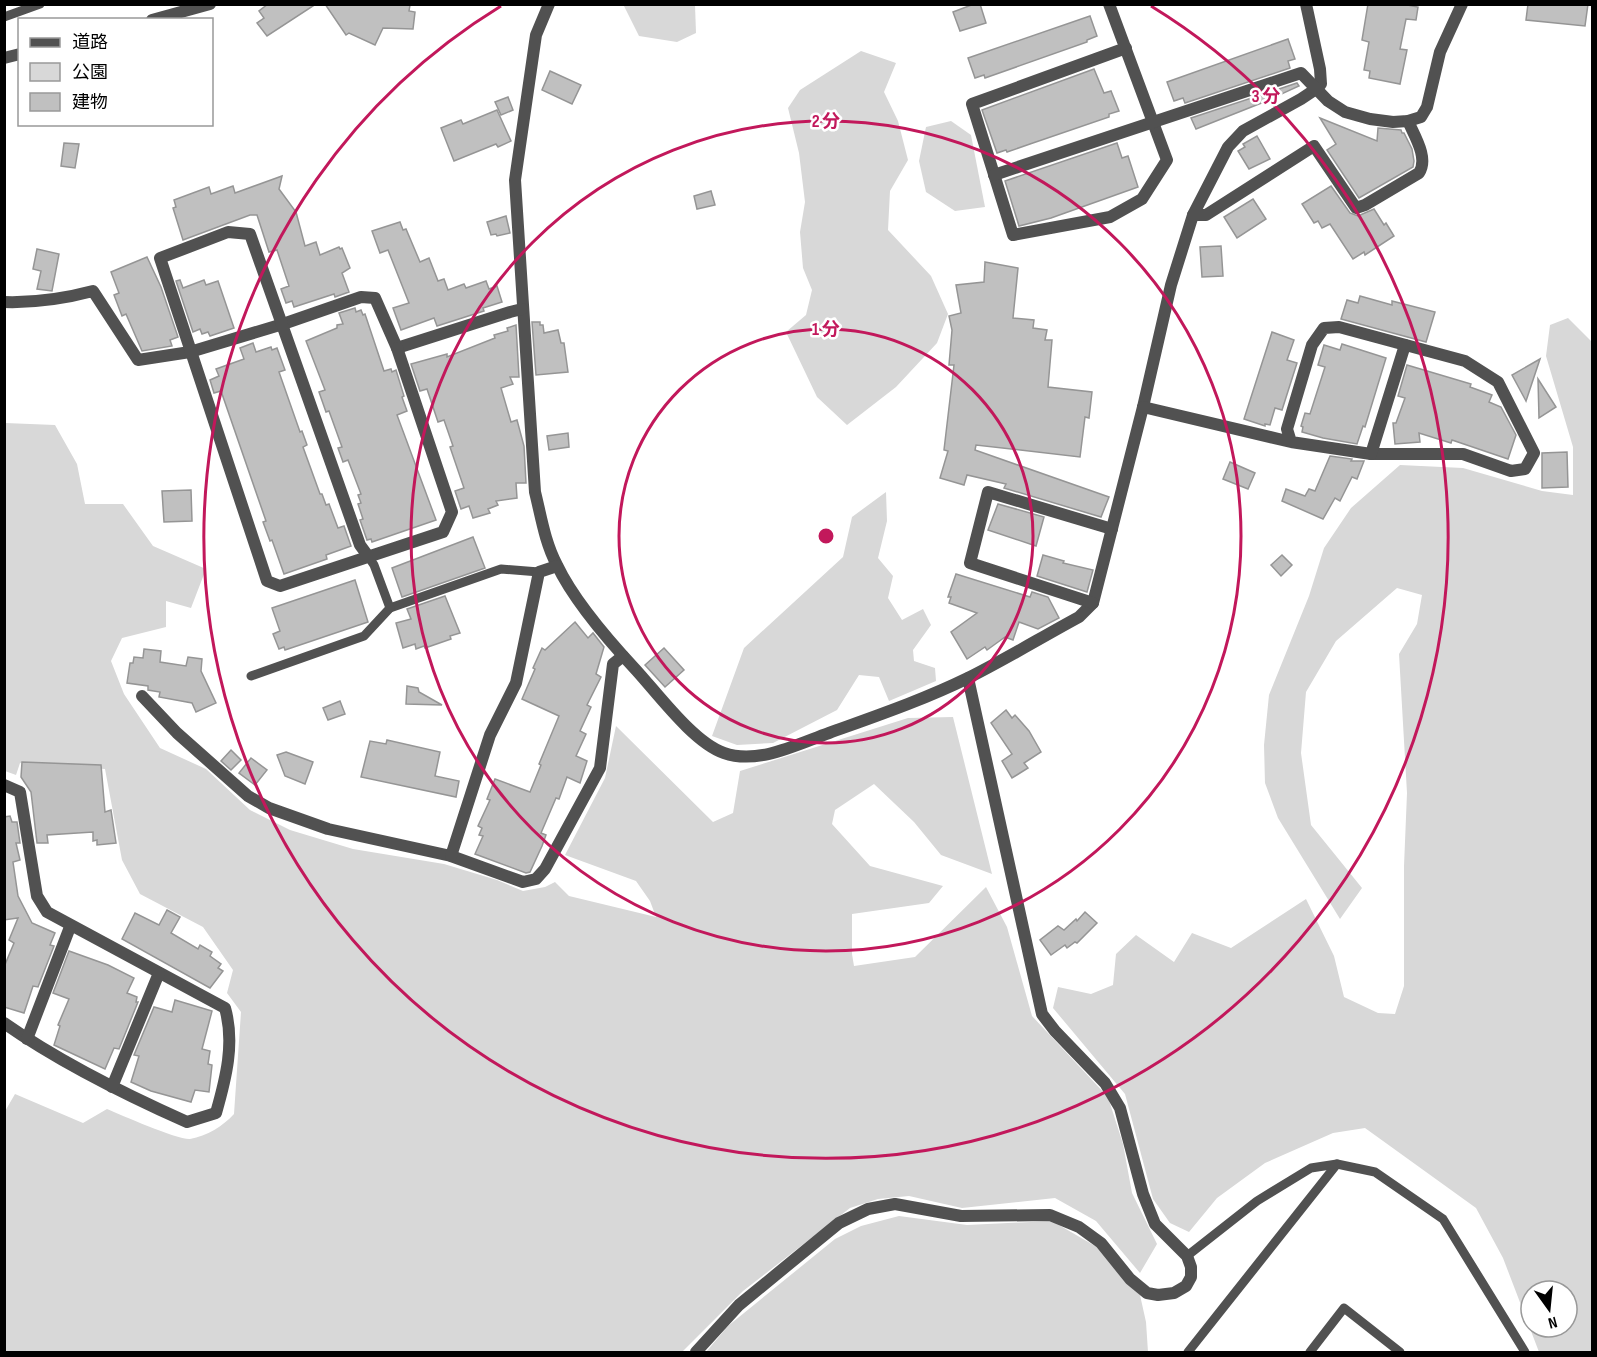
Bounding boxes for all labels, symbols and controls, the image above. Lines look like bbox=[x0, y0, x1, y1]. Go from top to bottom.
legend bbox=[18, 18, 213, 126]
text: 道路 bbox=[72, 32, 108, 53]
text: 公園 bbox=[72, 62, 108, 83]
text: 3 分 bbox=[1252, 86, 1280, 107]
text: 建物 bbox=[72, 92, 108, 113]
text: 2 分 bbox=[812, 111, 840, 132]
text: 1 分 bbox=[812, 319, 840, 340]
centre of rings bbox=[816, 526, 836, 546]
north arrow bbox=[1519, 1279, 1579, 1339]
text: N bbox=[1546, 1312, 1559, 1332]

